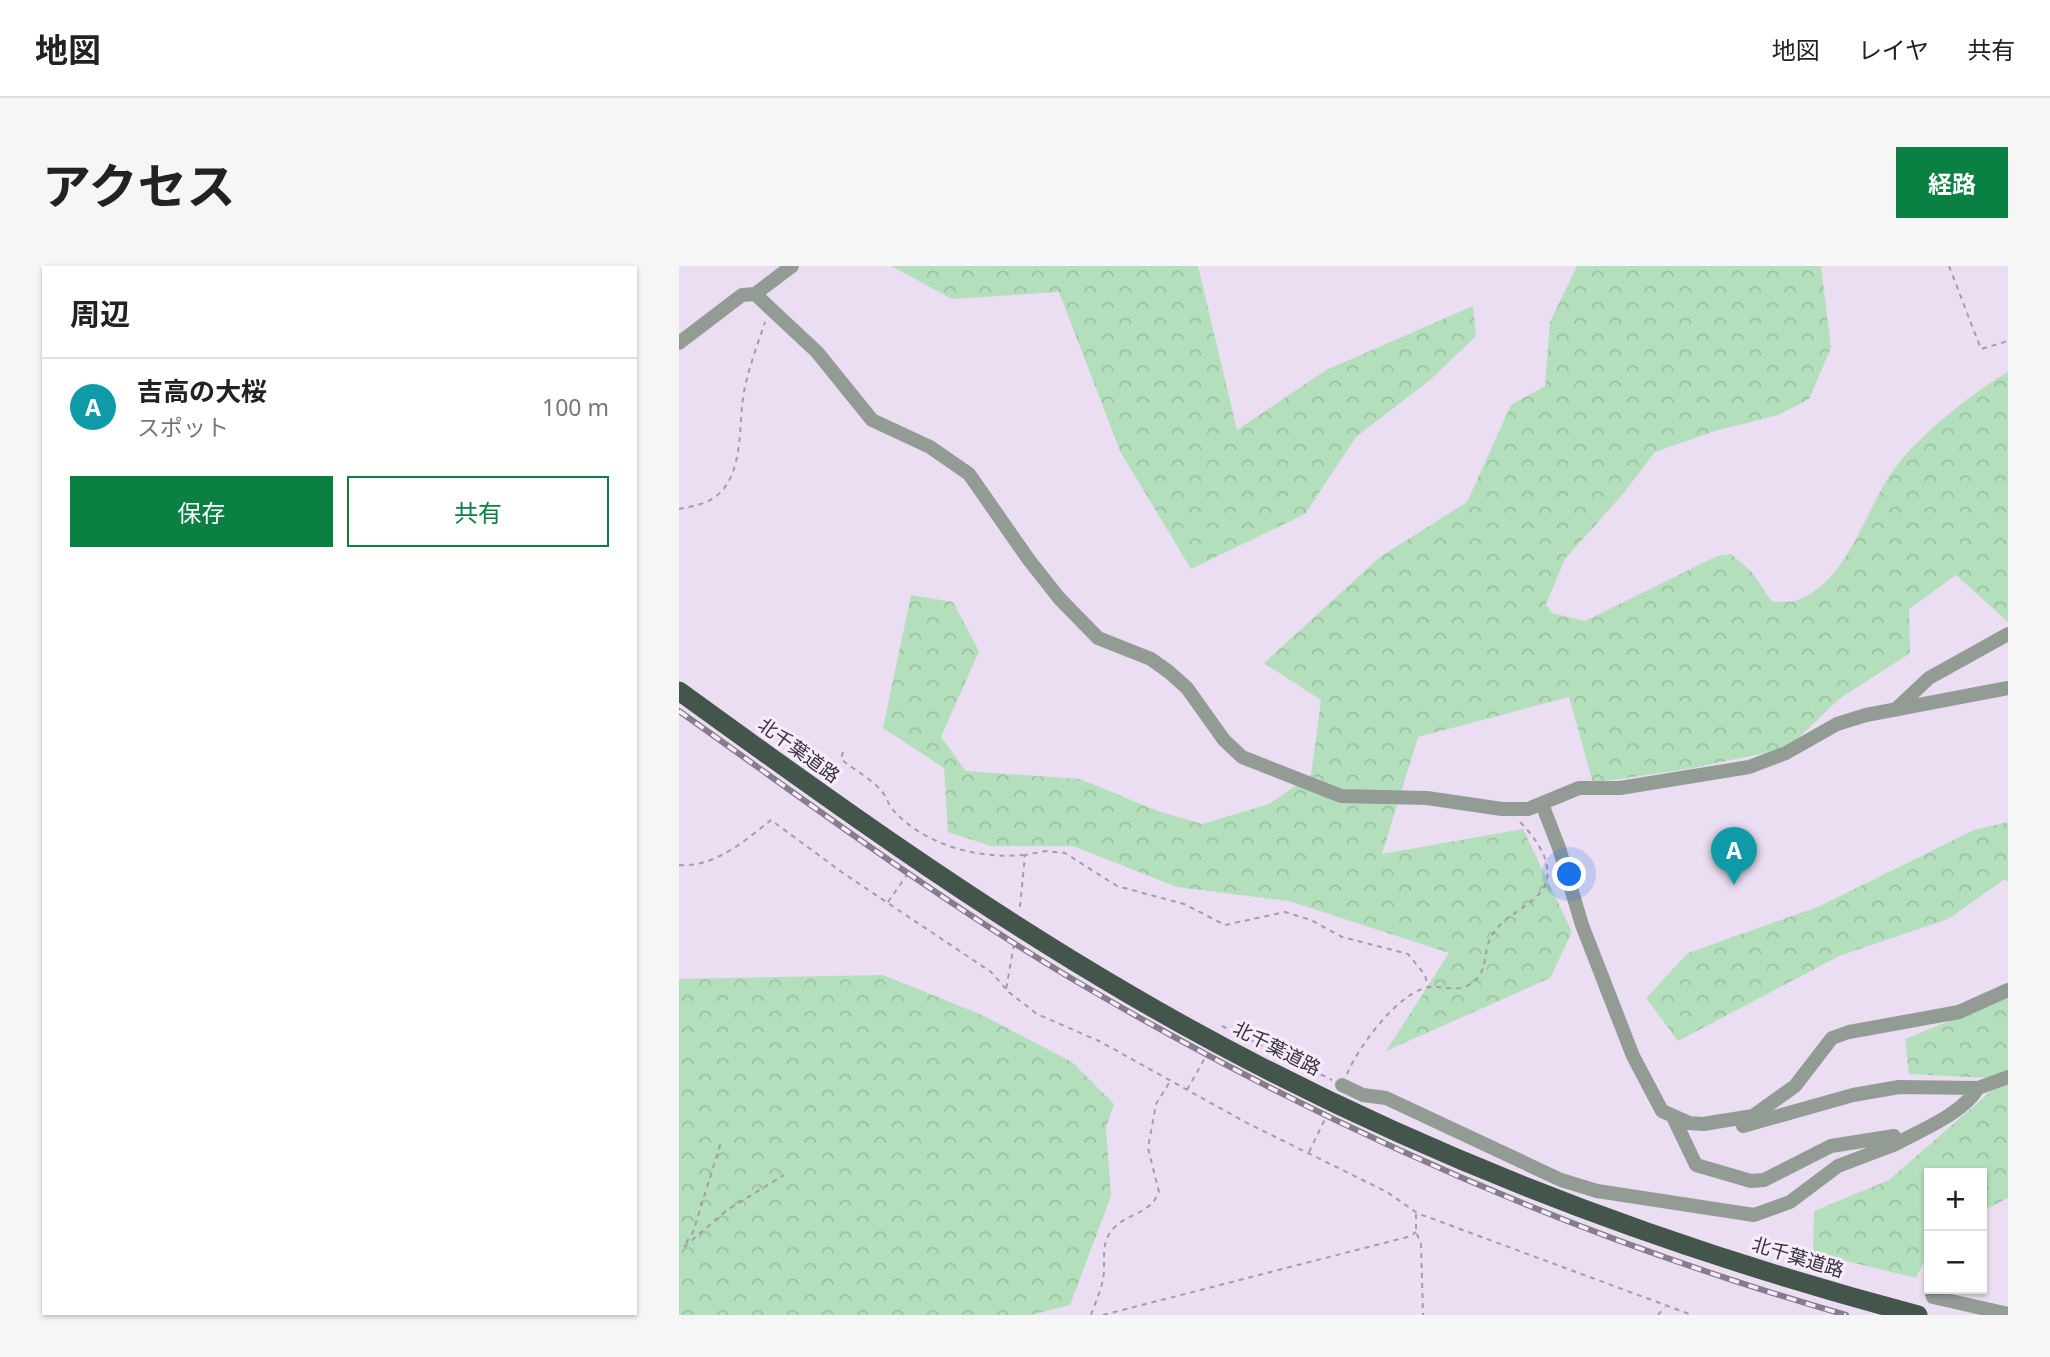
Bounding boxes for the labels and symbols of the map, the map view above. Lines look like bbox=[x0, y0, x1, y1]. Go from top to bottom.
street label: 北千葉道路 bbox=[753, 712, 845, 788]
pin: A bbox=[1711, 827, 1757, 885]
your location bbox=[1552, 857, 1586, 891]
street label: 北千葉道路 bbox=[1229, 1015, 1325, 1081]
street label: 北千葉道路 bbox=[1749, 1231, 1847, 1283]

